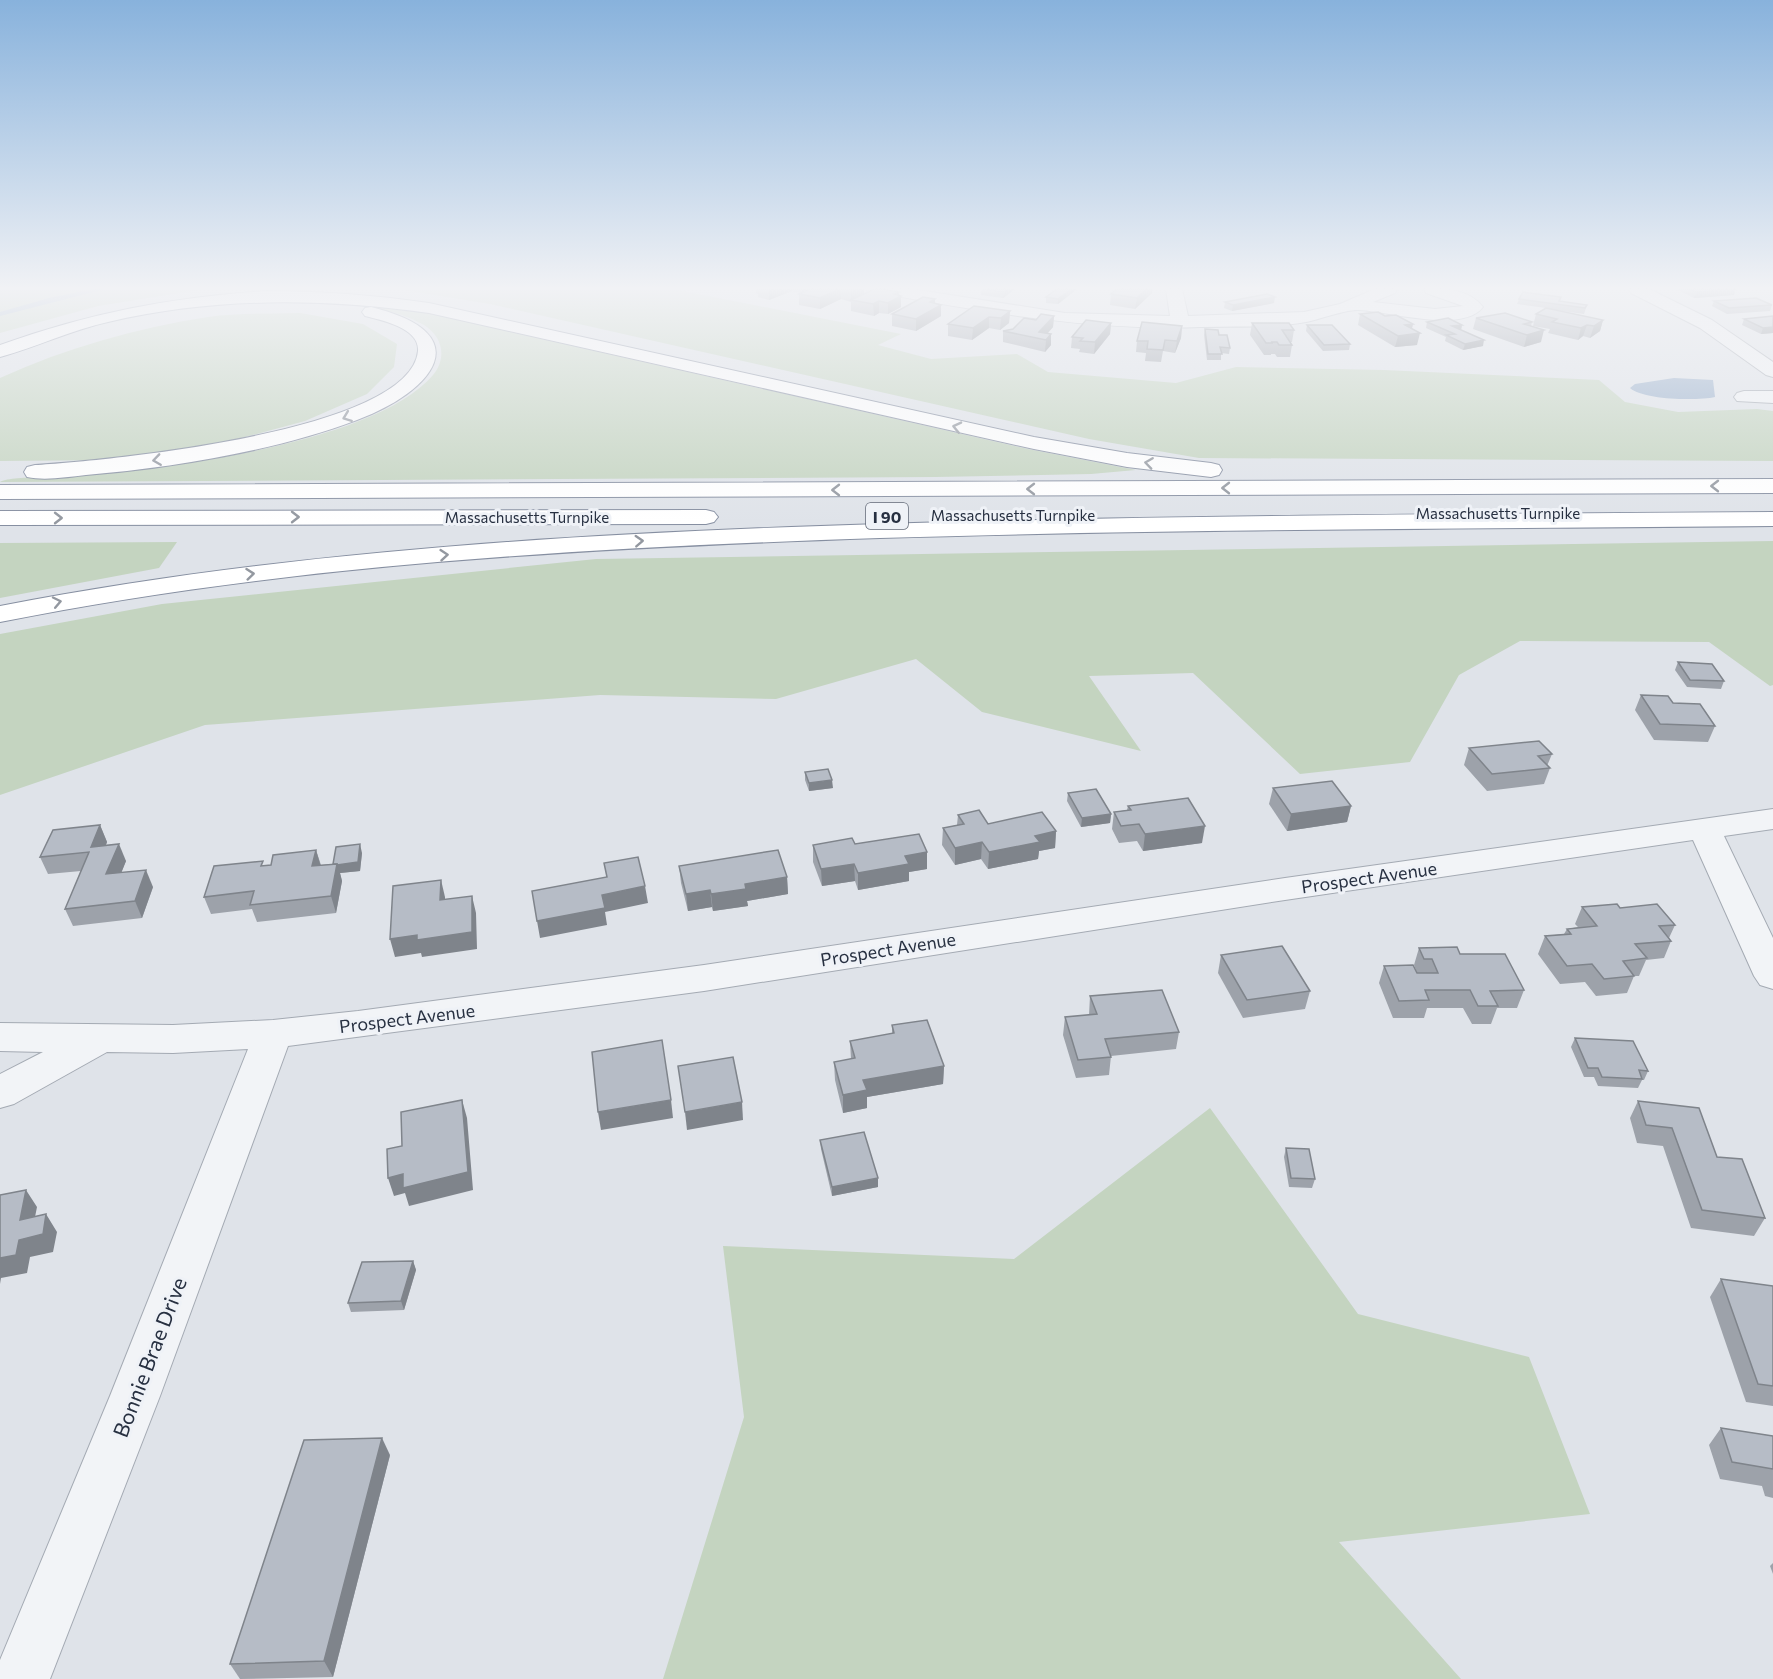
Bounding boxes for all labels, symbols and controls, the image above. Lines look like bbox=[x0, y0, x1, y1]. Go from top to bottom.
one-way arrow bbox=[342, 410, 353, 422]
one-way arrow bbox=[952, 421, 962, 434]
one-way arrow bbox=[152, 453, 162, 466]
one-way arrow bbox=[1144, 457, 1153, 469]
one-way arrow bbox=[1710, 480, 1719, 492]
one-way arrow bbox=[1221, 482, 1230, 494]
one-way arrow bbox=[1026, 483, 1035, 495]
one-way arrow bbox=[831, 484, 840, 496]
road number: I 90 bbox=[866, 503, 908, 529]
street label: Massachusetts Turnpike bbox=[1416, 504, 1580, 522]
street label: Massachusetts Turnpike bbox=[931, 506, 1095, 524]
street label: Massachusetts Turnpike bbox=[445, 508, 609, 526]
one-way arrow bbox=[291, 511, 300, 523]
one-way arrow bbox=[54, 512, 63, 524]
one-way arrow bbox=[634, 535, 643, 548]
one-way arrow bbox=[440, 549, 449, 562]
one-way arrow bbox=[246, 568, 255, 581]
one-way arrow bbox=[52, 596, 62, 609]
street label: Prospect Avenue bbox=[1300, 857, 1438, 897]
street label: Prospect Avenue bbox=[819, 927, 957, 971]
street label: Prospect Avenue bbox=[338, 999, 476, 1037]
street label: Bonnie Brae Drive bbox=[107, 1274, 191, 1440]

